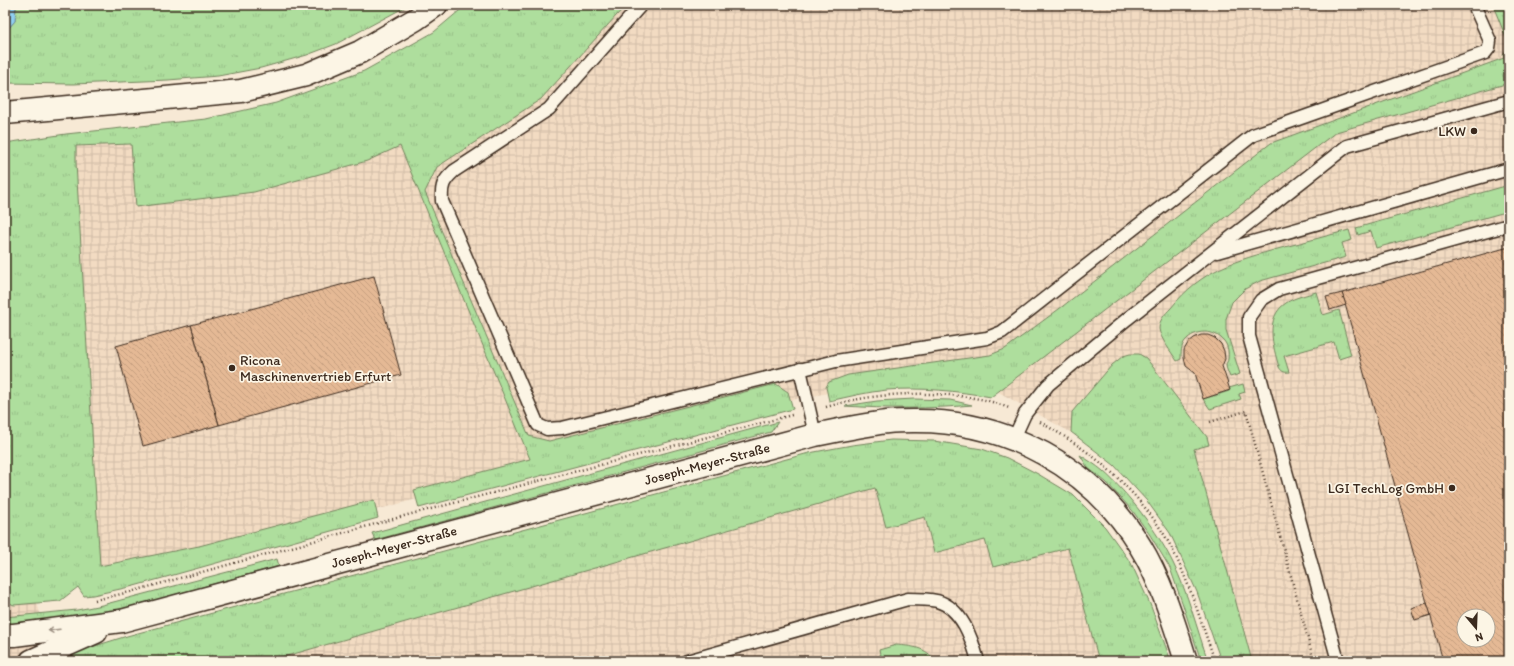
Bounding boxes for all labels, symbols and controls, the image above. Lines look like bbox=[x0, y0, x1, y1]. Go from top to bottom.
place label: LKW bbox=[1438, 123, 1466, 140]
marker: LKW bbox=[1469, 126, 1479, 136]
place label: Ricona Maschinenvertrieb Erfurt bbox=[240, 352, 391, 385]
marker: Ricona Maschinenvertrieb Erfurt bbox=[227, 363, 237, 373]
street label: Joseph-Meyer-Straße bbox=[642, 439, 772, 489]
place label: LGI TechLog GmbH bbox=[1328, 480, 1444, 497]
marker: LGI TechLog GmbH bbox=[1447, 483, 1457, 493]
street label: Joseph-Meyer-Straße bbox=[329, 522, 459, 572]
north arrow bbox=[1456, 608, 1496, 648]
one-way arrow bbox=[48, 626, 61, 634]
text: N bbox=[1473, 630, 1485, 644]

